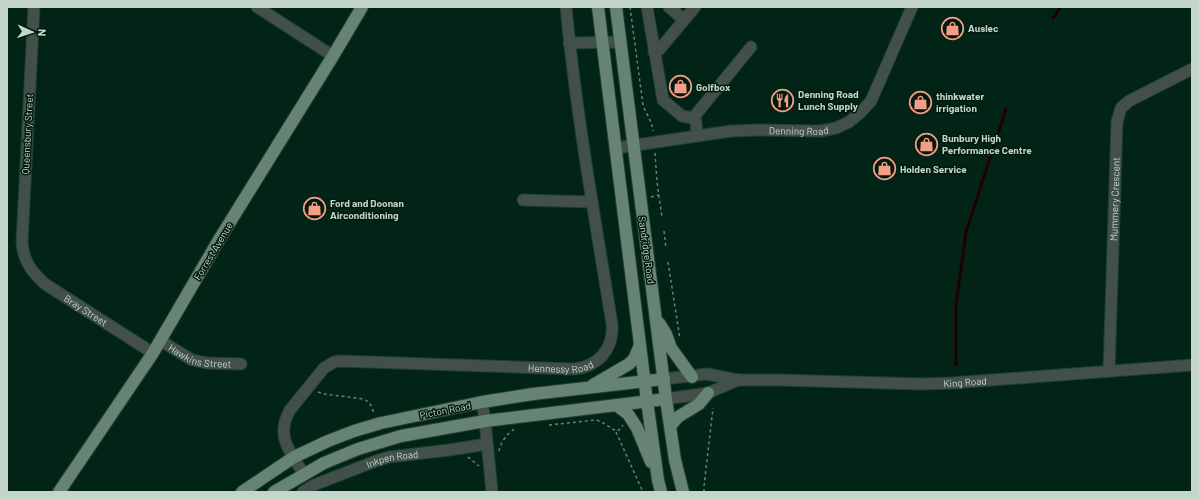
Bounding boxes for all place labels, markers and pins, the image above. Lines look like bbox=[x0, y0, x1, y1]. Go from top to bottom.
shop icon: Auslec bbox=[939, 15, 965, 41]
place label: Auslec bbox=[968, 22, 999, 34]
shop icon: Golfbox bbox=[668, 74, 694, 100]
place label: Golfbox bbox=[696, 81, 731, 93]
restaurant icon: Denning Road Lunch Supply bbox=[770, 87, 796, 113]
place label: Denning Road Lunch Supply bbox=[798, 88, 859, 112]
shop icon: thinkwater irrigation bbox=[907, 89, 933, 115]
place label: thinkwater irrigation bbox=[936, 90, 985, 114]
shop icon: Bunbury High Performance Centre bbox=[914, 131, 940, 157]
place label: Bunbury High Performance Centre bbox=[942, 132, 1032, 156]
shop icon: Holden Service bbox=[872, 156, 898, 182]
place label: Holden Service bbox=[900, 163, 967, 175]
shop icon: Ford and Doonan Airconditioning bbox=[302, 196, 328, 222]
place label: Ford and Doonan Airconditioning bbox=[330, 197, 404, 221]

